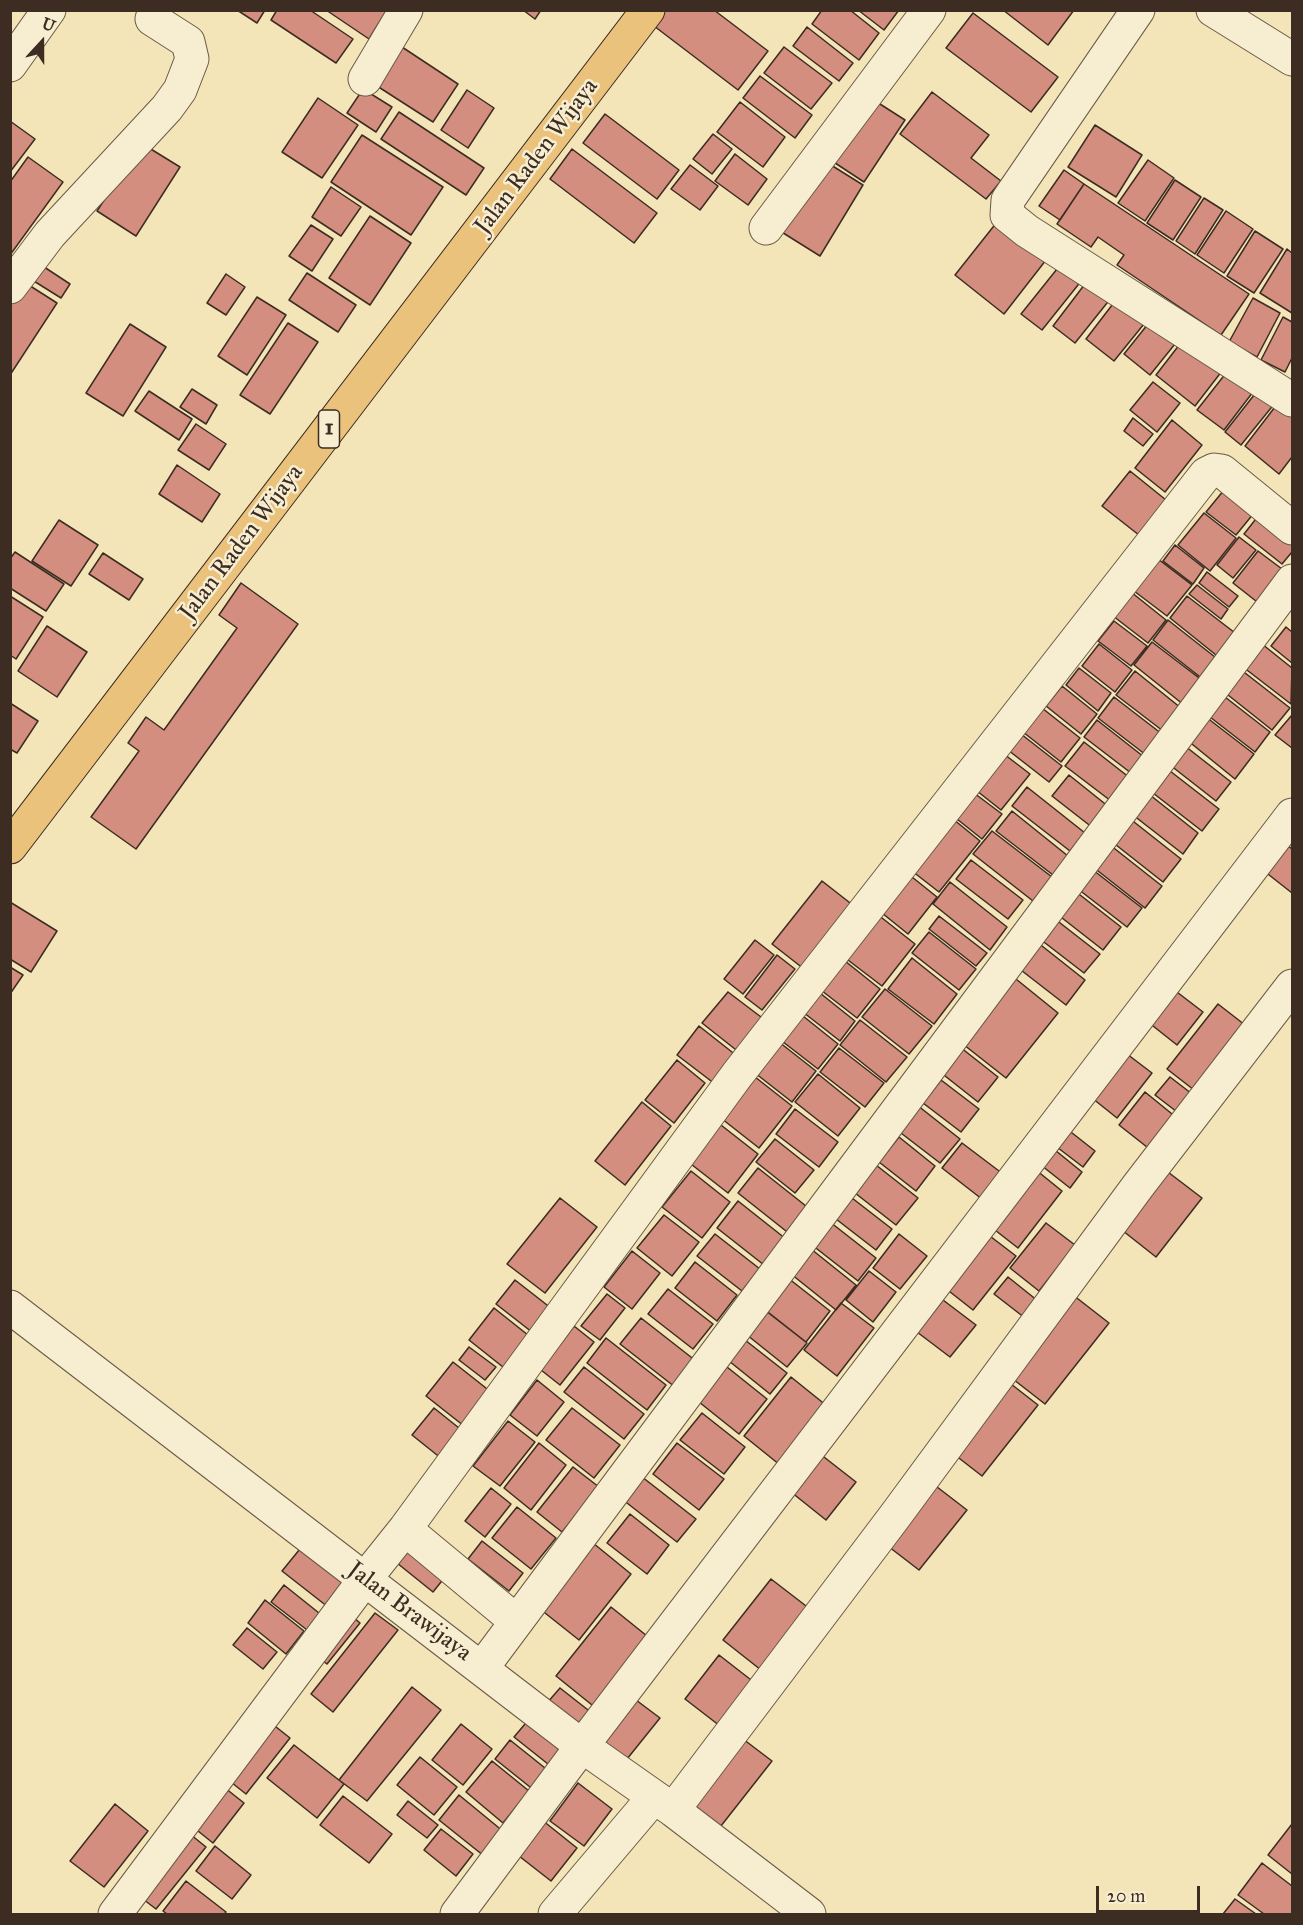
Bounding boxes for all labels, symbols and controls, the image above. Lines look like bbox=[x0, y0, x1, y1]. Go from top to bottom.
north arrow bbox=[12, 12, 72, 72]
text: U bbox=[39, 14, 58, 36]
street label: Jalan Raden Wijaya bbox=[469, 73, 605, 241]
road number: 1 bbox=[318, 410, 340, 448]
street label: Jalan Raden Wijaya bbox=[174, 459, 310, 627]
street label: Jalan Brawijaya bbox=[341, 1556, 477, 1668]
scale bar bbox=[1099, 1874, 1202, 1912]
text: 20 m bbox=[1107, 1885, 1145, 1907]

